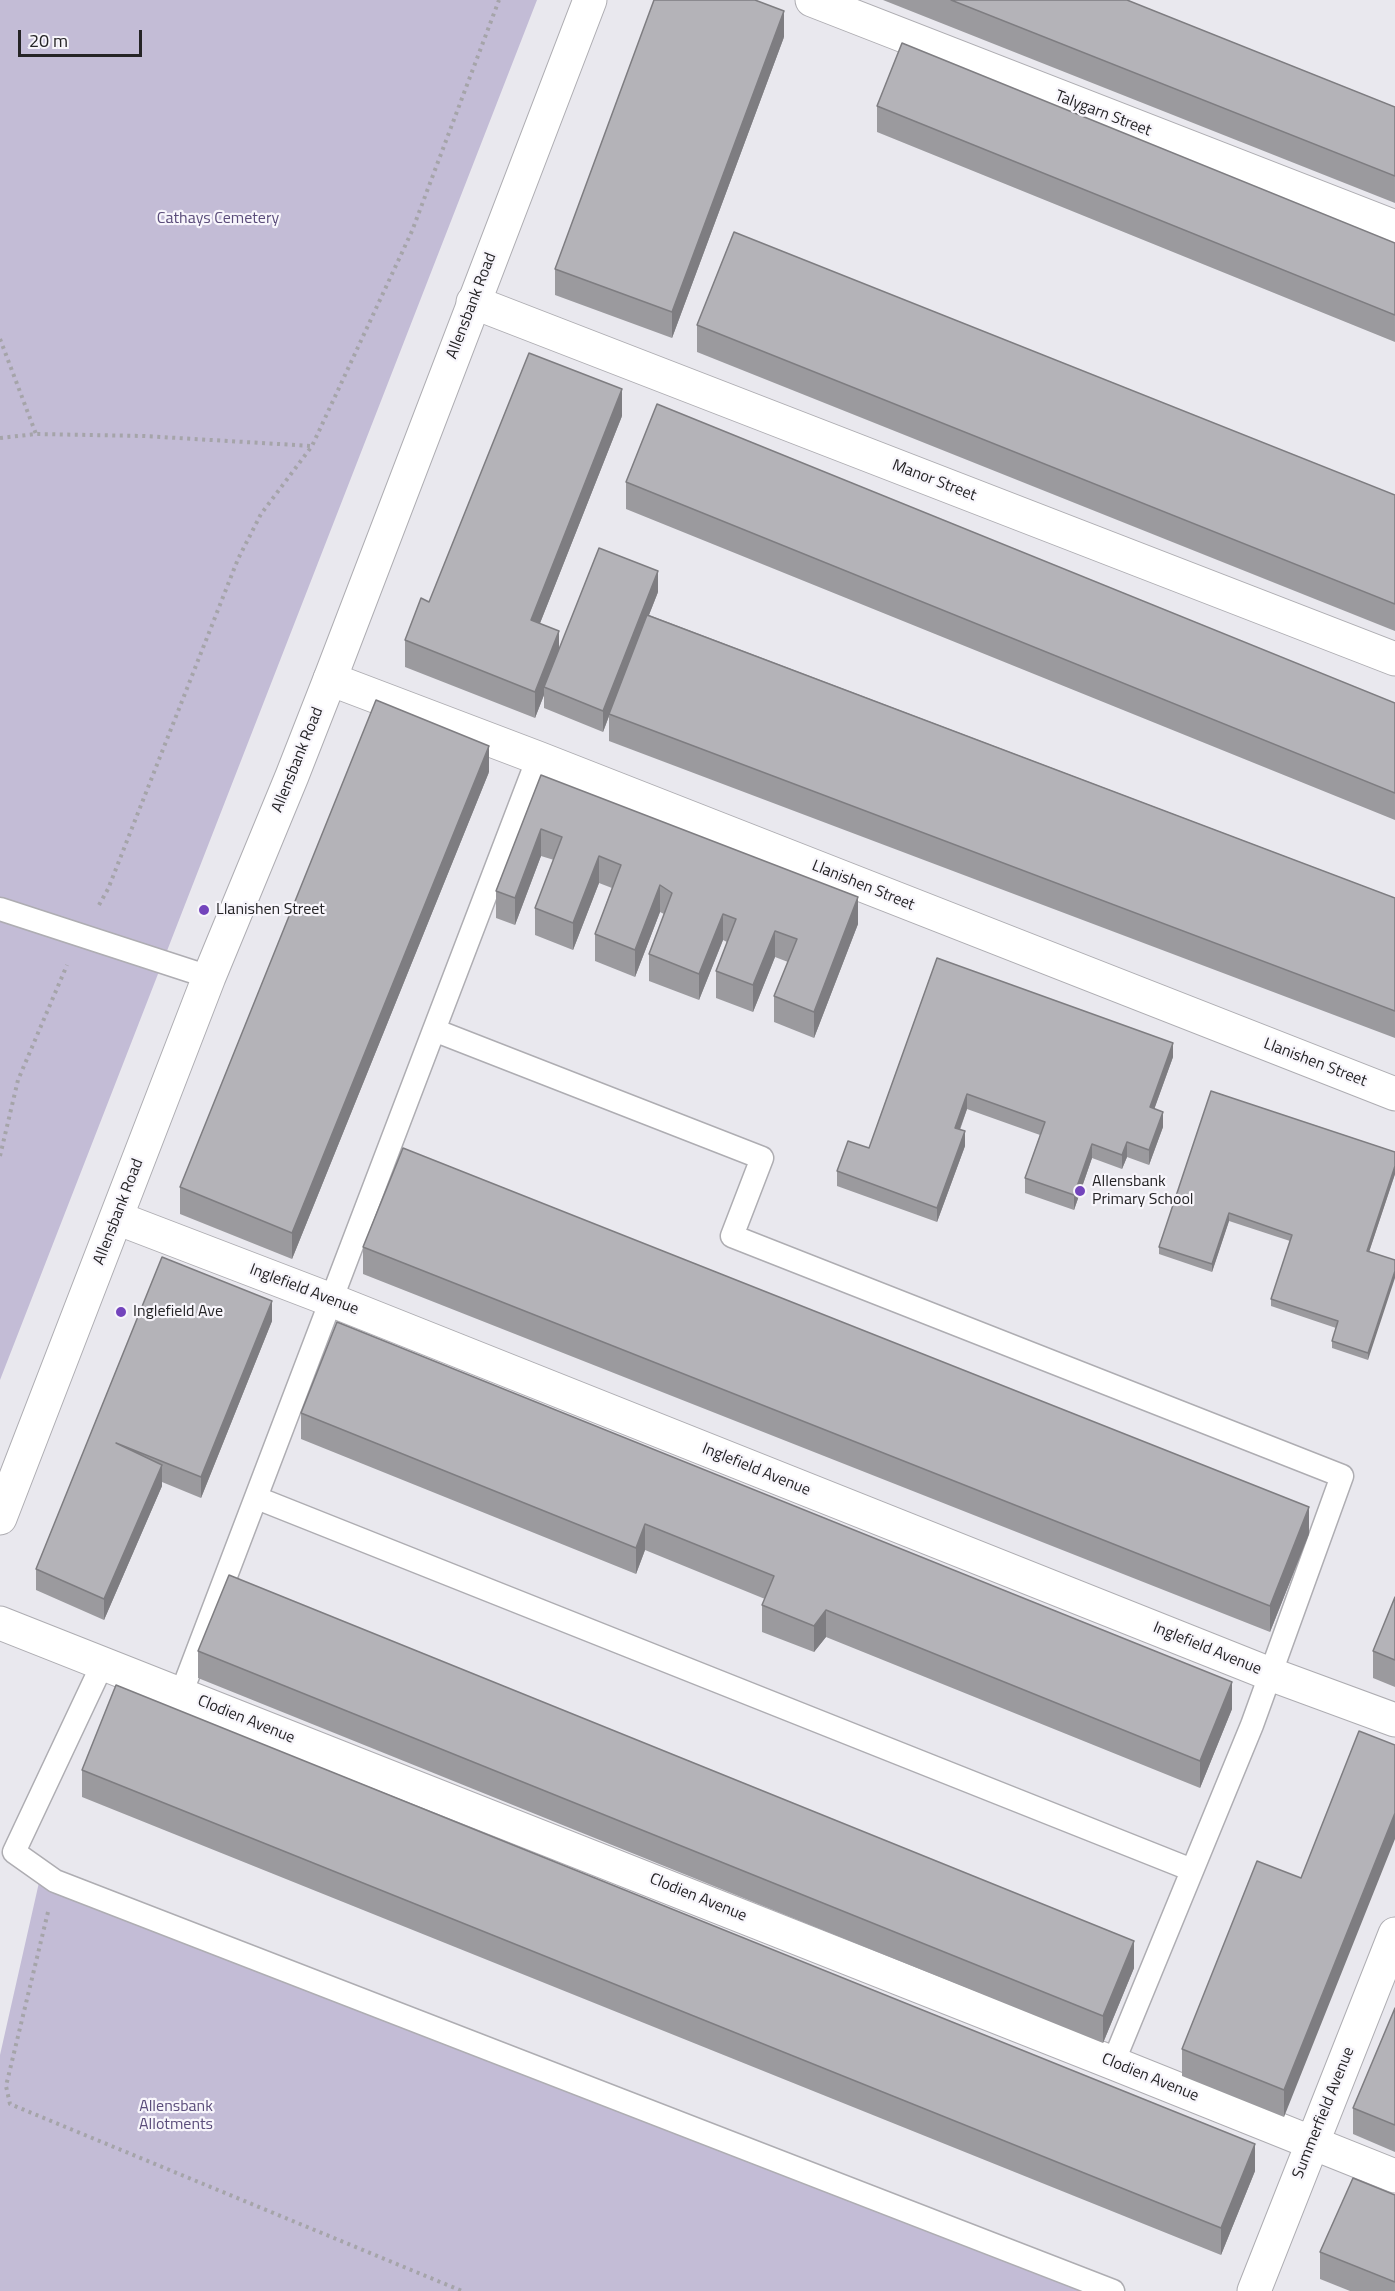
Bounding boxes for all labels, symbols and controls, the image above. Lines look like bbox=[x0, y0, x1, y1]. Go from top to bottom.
scale bar bbox=[21, 18, 146, 56]
text: 20 m bbox=[29, 27, 68, 54]
street label: Talygarn Street bbox=[1052, 87, 1154, 141]
park label: Cathays Cemetery bbox=[157, 209, 279, 229]
street label: Allensbank Road bbox=[443, 250, 501, 362]
street label: Manor Street bbox=[889, 456, 979, 506]
street label: Allensbank Road bbox=[268, 705, 328, 815]
street label: Llanishen Street bbox=[809, 857, 917, 915]
place label: Llanishen Street bbox=[216, 900, 325, 920]
marker: Llanishen Street bbox=[197, 903, 211, 917]
street label: Llanishen Street bbox=[1261, 1035, 1369, 1091]
street label: Allensbank Road bbox=[90, 1156, 148, 1268]
place label: Allensbank Primary School bbox=[1092, 1172, 1194, 1210]
marker: Allensbank Primary School bbox=[1073, 1184, 1087, 1198]
street label: Inglefield Avenue bbox=[247, 1260, 361, 1320]
place label: Inglefield Ave bbox=[133, 1302, 223, 1322]
marker: Inglefield Ave bbox=[114, 1305, 128, 1319]
street label: Inglefield Avenue bbox=[699, 1440, 813, 1500]
street label: Inglefield Avenue bbox=[1150, 1619, 1264, 1679]
street label: Clodien Avenue bbox=[195, 1692, 297, 1748]
street label: Clodien Avenue bbox=[647, 1870, 749, 1926]
street label: Summerfield Avenue bbox=[1289, 2044, 1359, 2182]
street label: Clodien Avenue bbox=[1099, 2050, 1201, 2106]
park label: Allensbank Allotments bbox=[139, 2097, 213, 2135]

